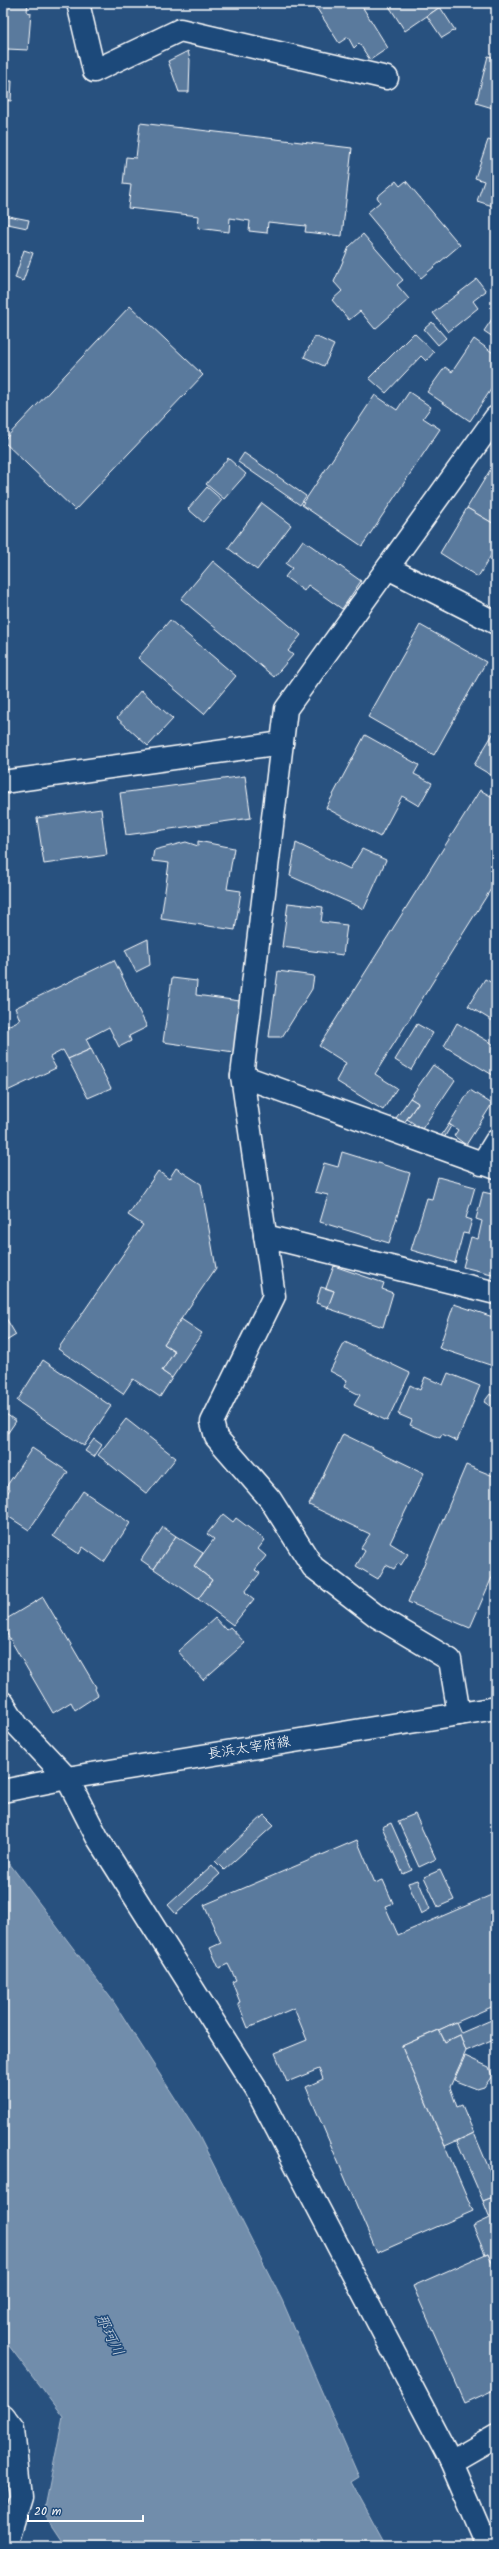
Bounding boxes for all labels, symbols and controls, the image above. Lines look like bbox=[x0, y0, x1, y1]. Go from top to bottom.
street label: 長浜太宰府線 bbox=[206, 1731, 292, 1765]
water label: 那珂川 bbox=[88, 2310, 130, 2360]
scale bar bbox=[28, 2497, 143, 2523]
text: 20 m bbox=[34, 2502, 62, 2521]

